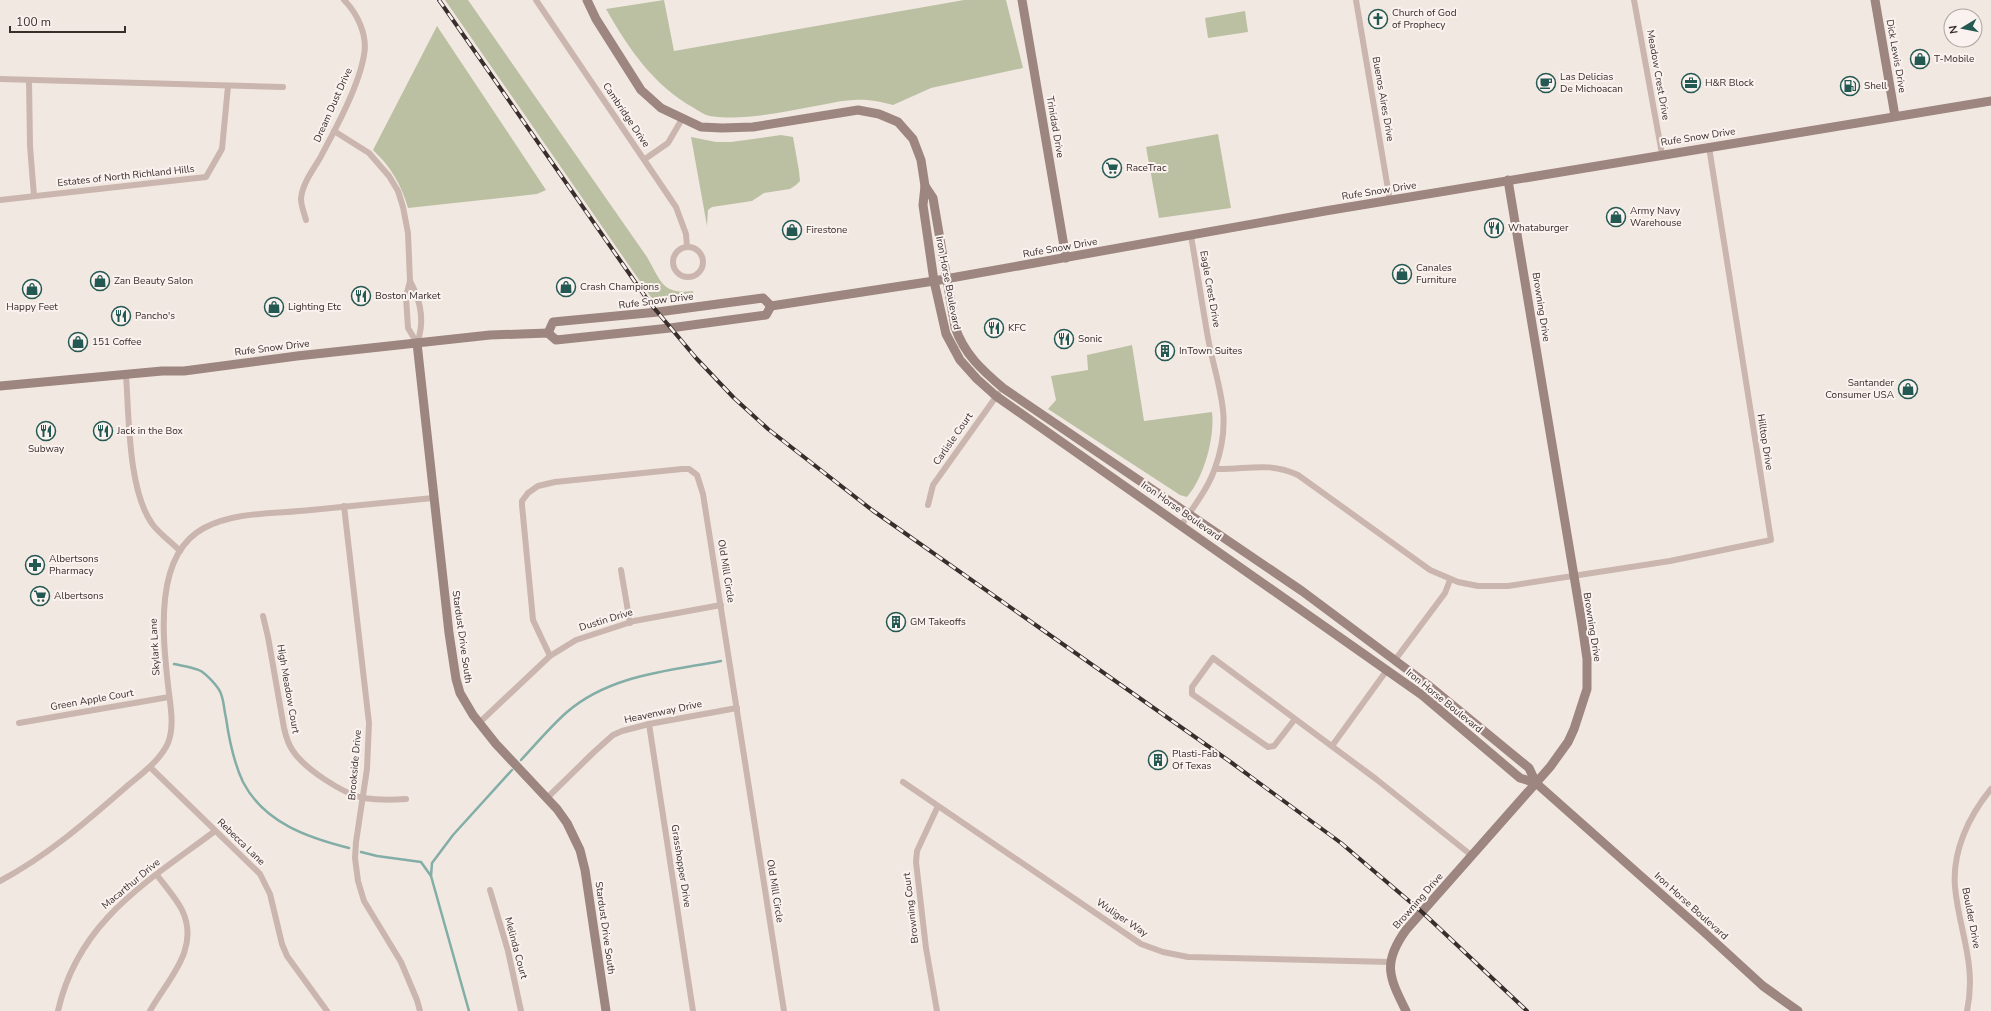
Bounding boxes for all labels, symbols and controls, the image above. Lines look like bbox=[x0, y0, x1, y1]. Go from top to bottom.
place label: Church of God of Prophecy bbox=[1392, 6, 1457, 32]
scale bar bbox=[10, 8, 125, 34]
church icon: Church of God of Prophecy bbox=[1367, 8, 1389, 30]
north arrow bbox=[1943, 8, 1983, 48]
text: 100 m bbox=[16, 14, 51, 30]
street label: Dick Lewis Drive bbox=[1883, 18, 1909, 94]
text: N bbox=[1946, 24, 1962, 35]
street label: Meadow Crest Drive bbox=[1643, 29, 1673, 121]
shop icon: T-Mobile bbox=[1909, 48, 1931, 70]
place label: T-Mobile bbox=[1934, 52, 1974, 66]
street label: Buenos Aires Drive bbox=[1369, 56, 1397, 142]
street label: Dream Dust Drive bbox=[310, 65, 356, 145]
place label: Las Delicias De Michoacan bbox=[1560, 70, 1623, 96]
cafe icon: Las Delicias De Michoacan bbox=[1535, 72, 1557, 94]
office icon: H&R Block bbox=[1680, 72, 1702, 94]
fuel station icon: Shell bbox=[1839, 75, 1861, 97]
place label: H&R Block bbox=[1705, 76, 1755, 90]
place label: Shell bbox=[1864, 79, 1887, 93]
street label: Cambridge Drive bbox=[599, 80, 653, 150]
street label: Trinidad Drive bbox=[1043, 95, 1067, 159]
street label: Rufe Snow Drive bbox=[1660, 124, 1736, 150]
supermarket icon: RaceTrac bbox=[1101, 157, 1123, 179]
place label: RaceTrac bbox=[1126, 161, 1167, 175]
street label: Estates of North Richland Hills bbox=[57, 162, 195, 190]
street label: Rufe Snow Drive bbox=[1341, 178, 1417, 204]
place label: Army Navy Warehouse bbox=[1630, 204, 1682, 230]
shop icon: Army Navy Warehouse bbox=[1605, 206, 1627, 228]
restaurant icon: Whataburger bbox=[1483, 217, 1505, 239]
shop icon: Firestone bbox=[781, 219, 803, 241]
place label: Whataburger bbox=[1508, 221, 1569, 235]
place label: Firestone bbox=[806, 223, 847, 237]
street label: Iron Horse Boulevard bbox=[932, 235, 964, 331]
street label: Rufe Snow Drive bbox=[1022, 235, 1098, 261]
street label: Eagle Crest Drive bbox=[1196, 249, 1224, 329]
place label: Canales Furniture bbox=[1416, 261, 1457, 287]
shop icon: Canales Furniture bbox=[1391, 263, 1413, 285]
shop icon: Zan Beauty Salon bbox=[89, 270, 111, 292]
street label: Browning Drive bbox=[1529, 271, 1553, 343]
place label: Zan Beauty Salon bbox=[114, 274, 193, 288]
shop icon: Crash Champions bbox=[555, 276, 577, 298]
shop icon: Happy Feet bbox=[21, 278, 43, 300]
place label: Crash Champions bbox=[580, 280, 659, 294]
restaurant icon: Boston Market bbox=[350, 285, 372, 307]
place label: Boston Market bbox=[375, 289, 441, 303]
street label: Rufe Snow Drive bbox=[618, 289, 694, 313]
shop icon: Lighting Etc bbox=[263, 296, 285, 318]
place label: Happy Feet bbox=[6, 300, 58, 314]
place label: Lighting Etc bbox=[288, 300, 341, 314]
restaurant icon: Pancho's bbox=[110, 305, 132, 327]
place label: Pancho's bbox=[135, 309, 175, 323]
restaurant icon: KFC bbox=[983, 317, 1005, 339]
place label: KFC bbox=[1008, 321, 1027, 335]
restaurant icon: Sonic bbox=[1053, 328, 1075, 350]
shop icon: 151 Coffee bbox=[67, 331, 89, 353]
place label: Sonic bbox=[1078, 332, 1103, 346]
place label: 151 Coffee bbox=[92, 335, 141, 349]
street label: Rufe Snow Drive bbox=[234, 336, 310, 360]
building icon: InTown Suites bbox=[1154, 340, 1176, 362]
place label: InTown Suites bbox=[1179, 344, 1242, 358]
place label: Santander Consumer USA bbox=[1825, 376, 1895, 402]
shop icon: Santander Consumer USA bbox=[1897, 378, 1919, 400]
street label: Carlisle Court bbox=[930, 409, 977, 468]
street label: Hilltop Drive bbox=[1754, 413, 1776, 471]
restaurant icon: Subway bbox=[35, 420, 57, 442]
restaurant icon: Jack in the Box bbox=[92, 420, 114, 442]
place label: Jack in the Box bbox=[116, 424, 184, 438]
place label: Subway bbox=[28, 442, 65, 456]
street label: Iron Horse Boulevard bbox=[1138, 478, 1224, 544]
street label: Old Mill Circle bbox=[714, 538, 738, 604]
place label: Albertsons Pharmacy bbox=[49, 552, 99, 578]
pharmacy icon: Albertsons Pharmacy bbox=[24, 554, 46, 576]
supermarket icon: Albertsons bbox=[29, 585, 51, 607]
place label: Albertsons bbox=[54, 589, 104, 603]
street label: Stardust Drive South bbox=[449, 590, 475, 684]
street label: Browning Drive bbox=[1580, 591, 1604, 663]
street label: Dustin Drive bbox=[577, 605, 635, 635]
building icon: GM Takeoffs bbox=[885, 611, 907, 633]
place label: GM Takeoffs bbox=[910, 615, 966, 629]
street label: Skylark Lane bbox=[147, 618, 163, 676]
street label: High Meadow Court bbox=[273, 643, 303, 735]
street label: Iron Horse Boulevard bbox=[1403, 666, 1485, 736]
street label: Green Apple Court bbox=[49, 686, 135, 714]
street label: Heavenway Drive bbox=[623, 697, 703, 727]
street label: Brookside Drive bbox=[345, 729, 365, 801]
place label: Plasti-Fab Of Texas bbox=[1172, 747, 1218, 773]
building icon: Plasti-Fab Of Texas bbox=[1147, 749, 1169, 771]
street label: Rebecca Lane bbox=[214, 816, 268, 868]
street label: Grasshopper Drive bbox=[668, 824, 694, 908]
street label: Macarthur Drive bbox=[99, 855, 163, 913]
street label: Old Mill Circle bbox=[763, 858, 787, 924]
street label: Iron Horse Boulevard bbox=[1651, 869, 1731, 943]
street label: Browning Drive bbox=[1390, 870, 1446, 932]
street label: Browning Court bbox=[900, 871, 922, 944]
street label: Stardust Drive South bbox=[592, 881, 618, 975]
street label: Boulder Drive bbox=[1958, 886, 1984, 950]
street label: Wuliger Way bbox=[1093, 896, 1151, 941]
street label: Melinda Court bbox=[501, 916, 531, 981]

